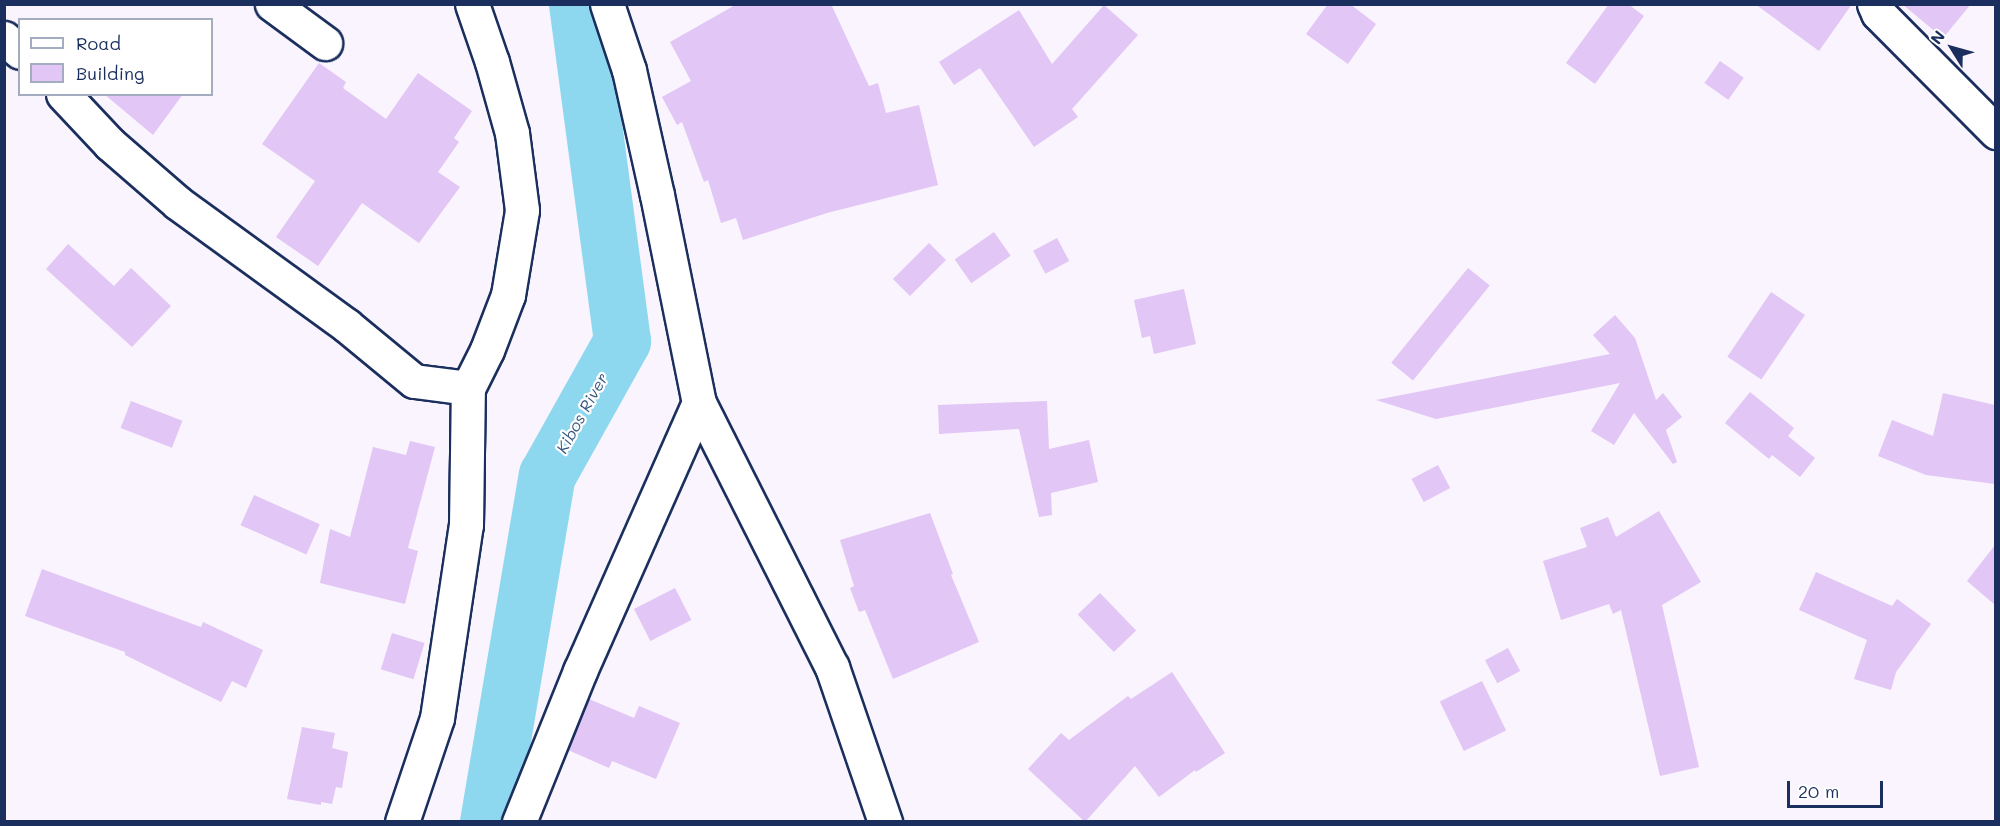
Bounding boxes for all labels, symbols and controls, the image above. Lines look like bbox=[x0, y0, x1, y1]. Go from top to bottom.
legend bbox=[18, 18, 213, 96]
north arrow bbox=[1922, 18, 1982, 78]
text: N bbox=[1925, 26, 1949, 48]
text: Road bbox=[76, 31, 121, 55]
text: Building bbox=[76, 61, 144, 85]
water label: Kibos River bbox=[552, 370, 612, 456]
scale bar bbox=[1790, 769, 1886, 807]
text: 20 m bbox=[1798, 779, 1839, 803]

